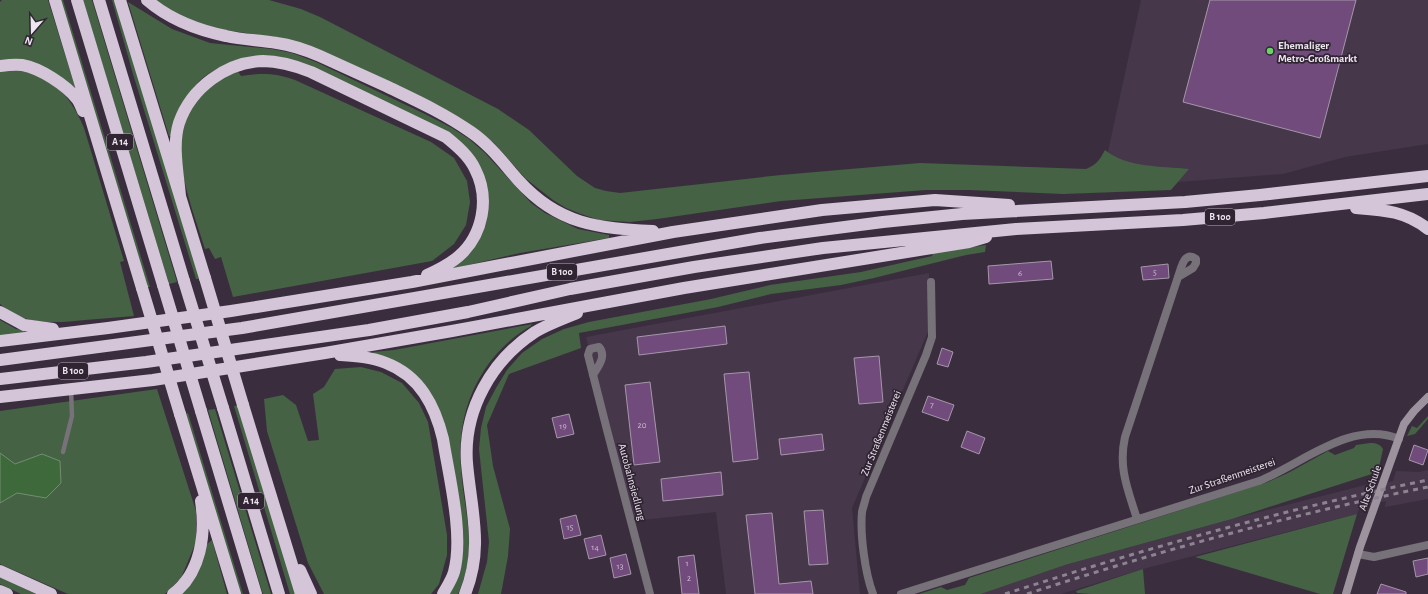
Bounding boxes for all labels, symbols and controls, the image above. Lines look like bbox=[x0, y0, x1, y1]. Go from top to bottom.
north arrow bbox=[12, 12, 52, 52]
text: N bbox=[23, 34, 34, 47]
place label: Ehemaliger Metro-Großmarkt bbox=[1278, 40, 1357, 64]
marker: Ehemaliger Metro-Großmarkt bbox=[1265, 46, 1275, 56]
road number: A 14 bbox=[107, 134, 133, 150]
road number: B 100 bbox=[1205, 209, 1235, 225]
road number: B 100 bbox=[547, 264, 577, 280]
house number: 5 bbox=[1153, 268, 1157, 277]
house number: 6 bbox=[1018, 269, 1022, 278]
road number: B 100 bbox=[58, 363, 88, 379]
street label: Zur Straßenmeisterei bbox=[859, 389, 903, 477]
house number: 7 bbox=[930, 401, 934, 410]
house number: 20 bbox=[638, 421, 647, 430]
house number: 19 bbox=[559, 422, 567, 431]
street label: Autobahnsiedlung bbox=[616, 442, 648, 522]
street label: Zur Straßenmeisterei bbox=[1187, 456, 1277, 496]
street label: Alte Schule bbox=[1357, 464, 1383, 512]
road number: A 14 bbox=[238, 493, 264, 509]
house number: 15 bbox=[567, 523, 574, 532]
house number: 14 bbox=[591, 543, 599, 552]
house number: 1 bbox=[685, 559, 689, 568]
house number: 13 bbox=[617, 562, 624, 571]
house number: 2 bbox=[687, 574, 691, 583]

